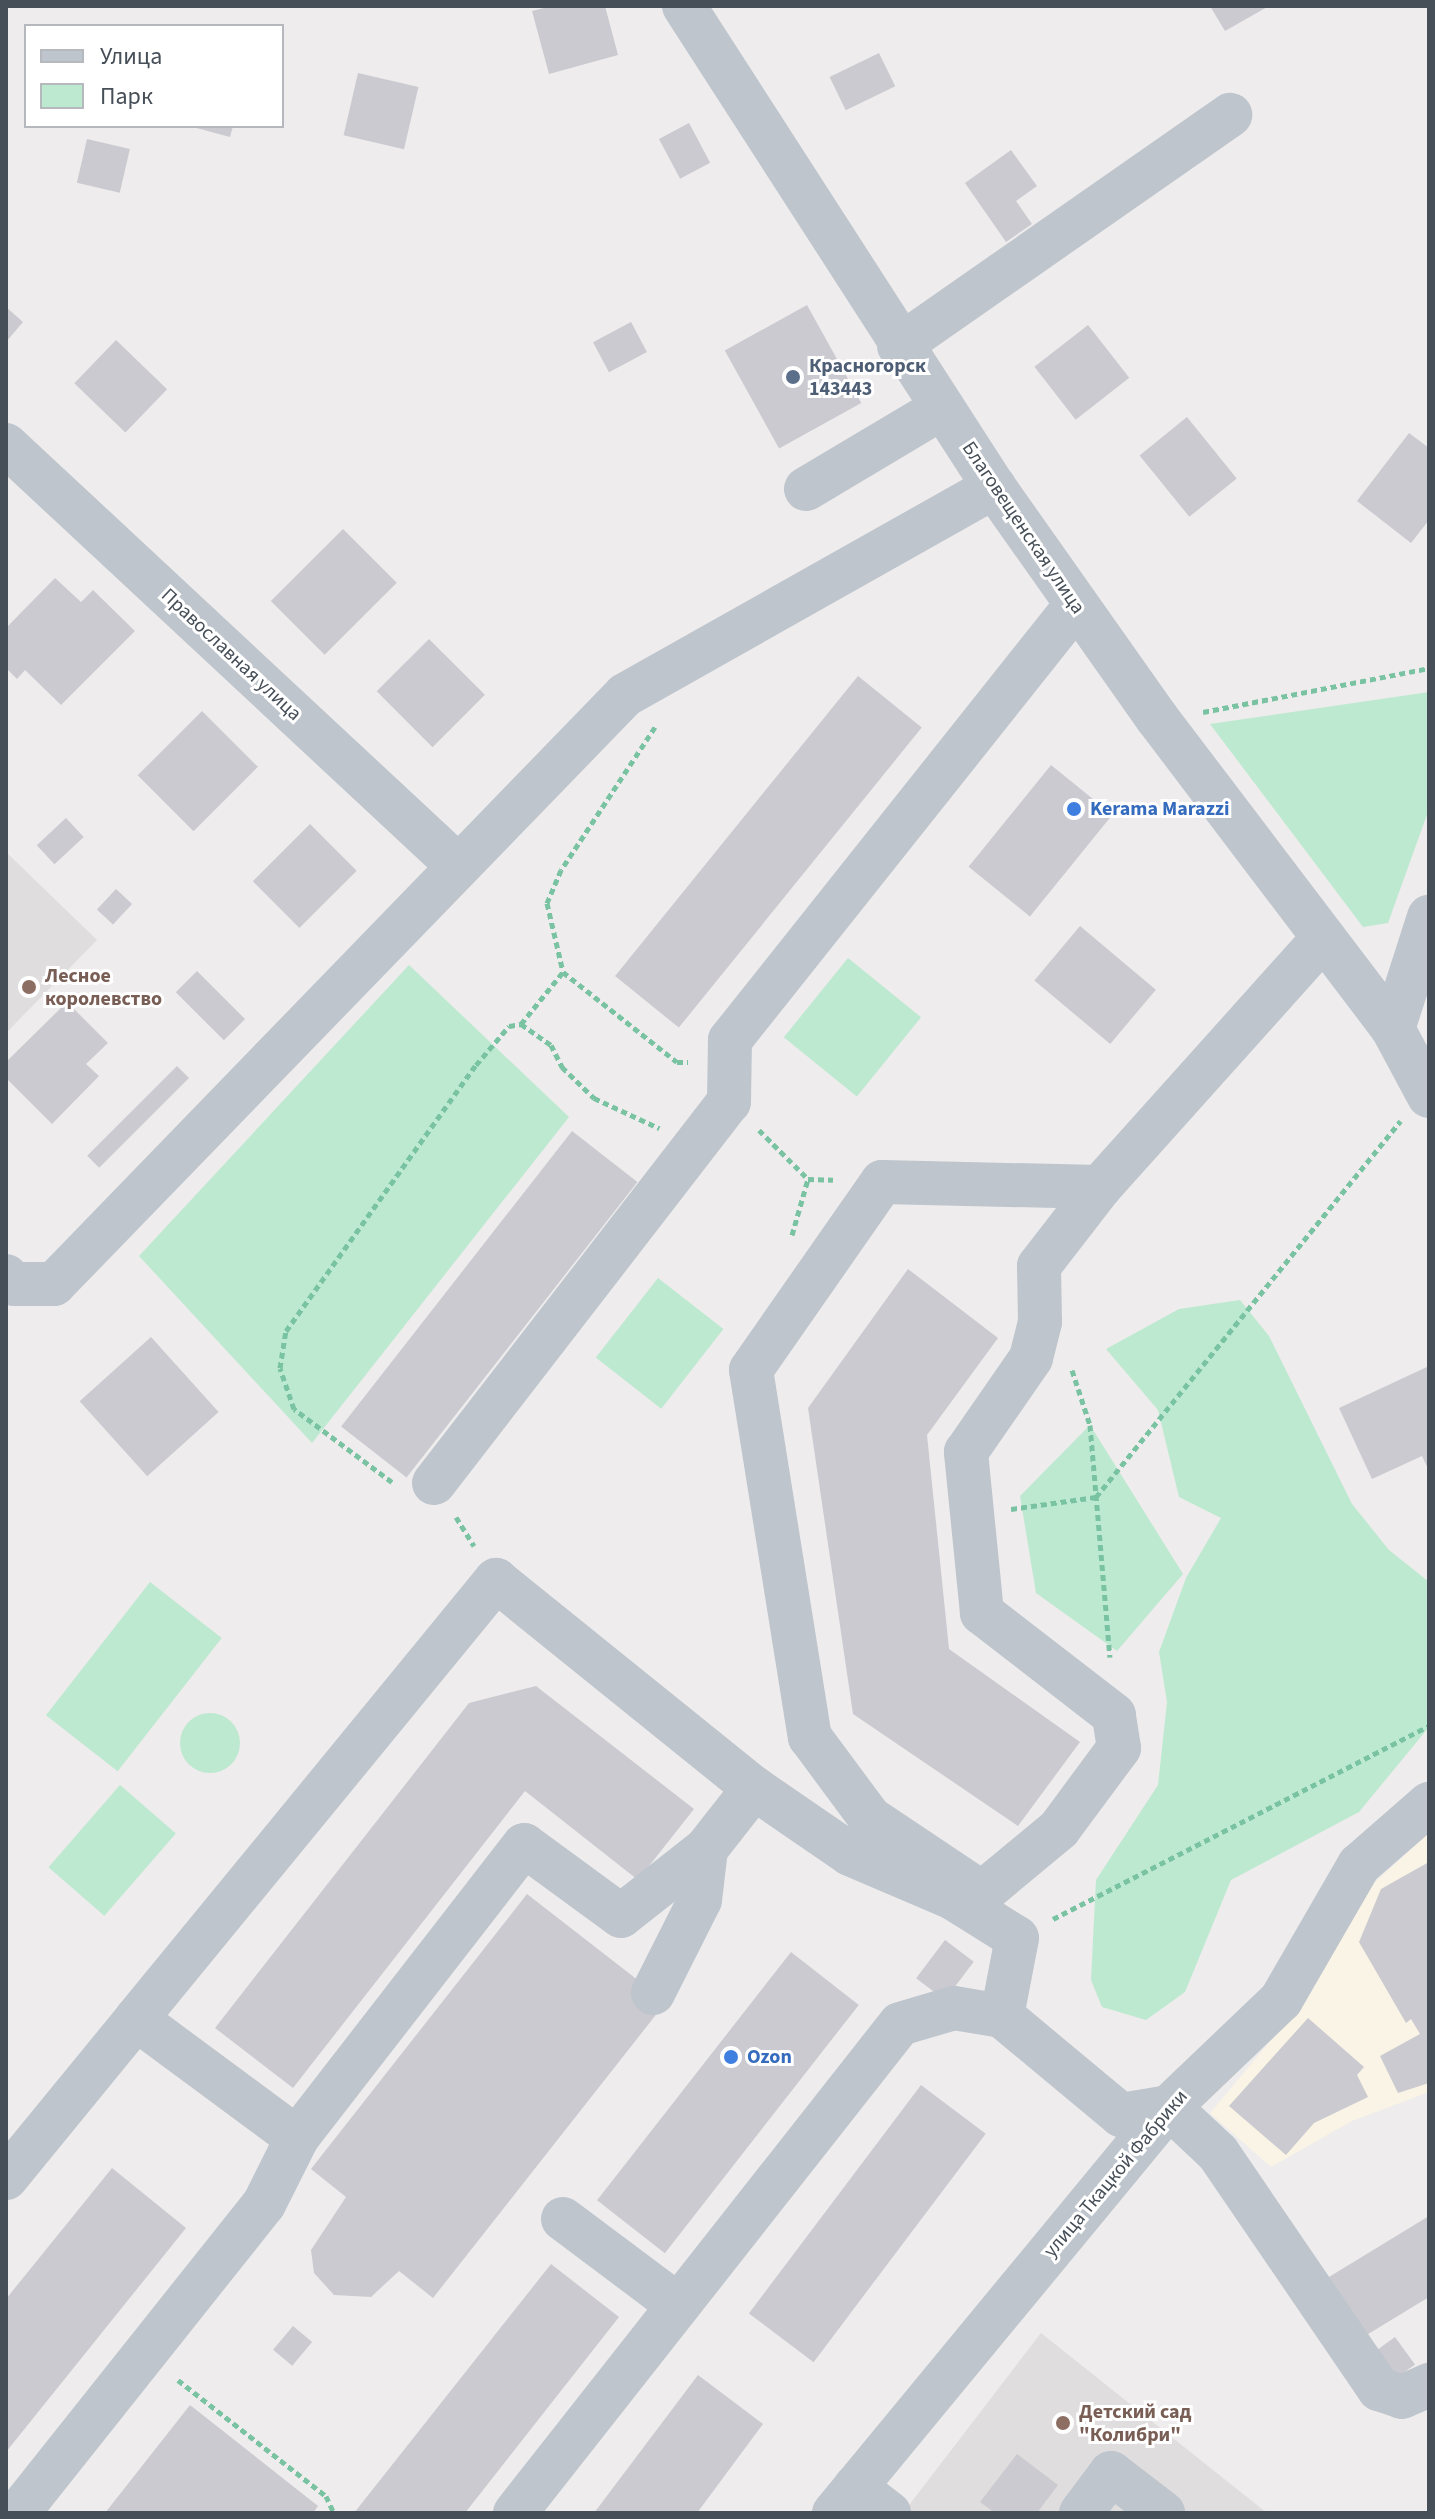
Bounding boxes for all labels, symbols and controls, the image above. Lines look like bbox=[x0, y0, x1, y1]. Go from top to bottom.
legend bbox=[24, 24, 284, 128]
text: Улица bbox=[100, 39, 162, 74]
text: Парк bbox=[100, 79, 153, 114]
place label: Красногорск 143443 bbox=[809, 354, 926, 401]
marker: Красногорск 143443 bbox=[784, 368, 802, 386]
street label: Благовещенская улица bbox=[956, 437, 1090, 619]
street label: Православная улица bbox=[156, 584, 306, 726]
place label: Kerama Marazzi bbox=[1090, 797, 1230, 821]
marker: Kerama Marazzi bbox=[1065, 800, 1083, 818]
place label: Лесное королевство bbox=[45, 964, 162, 1011]
marker: Лесное королевство bbox=[20, 978, 38, 996]
place label: Ozon bbox=[747, 2045, 792, 2069]
marker: Ozon bbox=[722, 2048, 740, 2066]
street label: улица Ткацкой Фабрики bbox=[1039, 2085, 1193, 2263]
place label: Детский сад "Колибри" bbox=[1079, 2400, 1191, 2447]
marker: Детский сад "Колибри" bbox=[1054, 2414, 1072, 2432]

